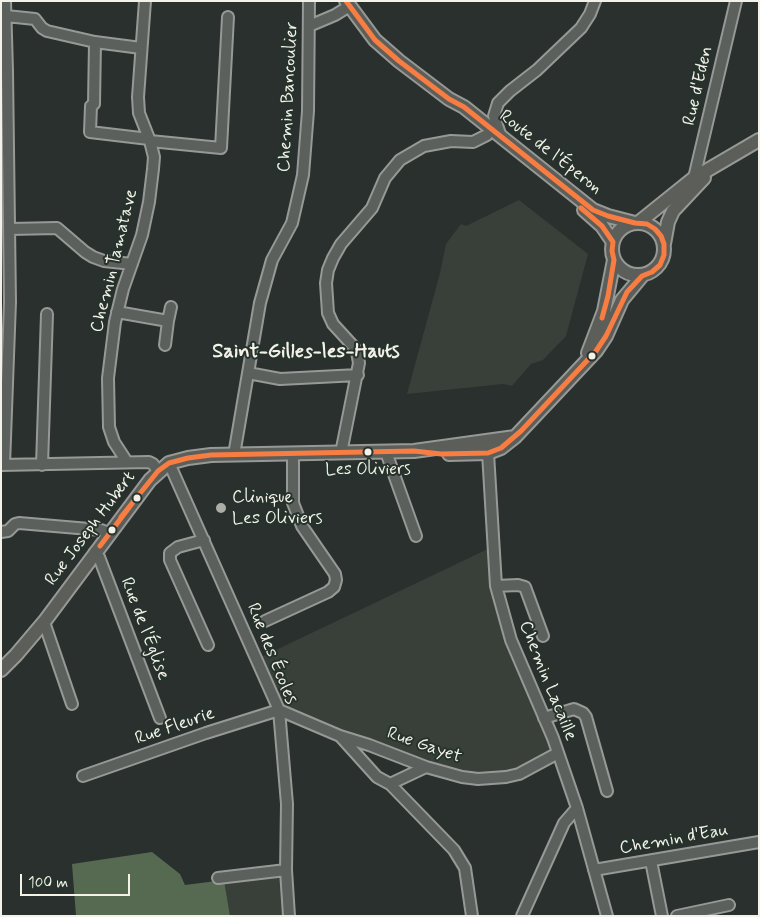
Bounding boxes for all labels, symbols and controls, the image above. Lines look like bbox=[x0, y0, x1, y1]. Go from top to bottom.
street label: Chemin Bancoulier bbox=[274, 21, 304, 173]
street label: Rue d'Eden bbox=[679, 44, 719, 128]
street label: Route de l'Éperon bbox=[494, 106, 606, 200]
street label: Chemin Tamatave bbox=[87, 187, 143, 335]
district label: Saint-Gilles-les-Hauts bbox=[212, 341, 400, 365]
unlabelled marker bbox=[587, 351, 597, 361]
marker: Les Oliviers bbox=[363, 447, 373, 457]
place label: Les Oliviers bbox=[325, 460, 411, 480]
street label: Rue Joseph Hubert bbox=[41, 468, 141, 590]
place label: Clinique Les Oliviers bbox=[232, 487, 323, 530]
unlabelled marker bbox=[132, 493, 142, 503]
marker: Clinique Les Oliviers bbox=[214, 501, 228, 515]
unlabelled marker bbox=[107, 525, 117, 535]
street label: Rue de l'Église bbox=[115, 575, 173, 683]
street label: Rue des Écoles bbox=[241, 600, 301, 708]
street label: Chemin Lacaille bbox=[513, 618, 581, 744]
street label: Rue Fleurie bbox=[132, 703, 218, 751]
street label: Rue Gayet bbox=[384, 723, 464, 769]
street label: Chemin d'Eau bbox=[618, 820, 730, 860]
scale bar bbox=[22, 864, 132, 896]
text: 100 m bbox=[28, 873, 68, 893]

